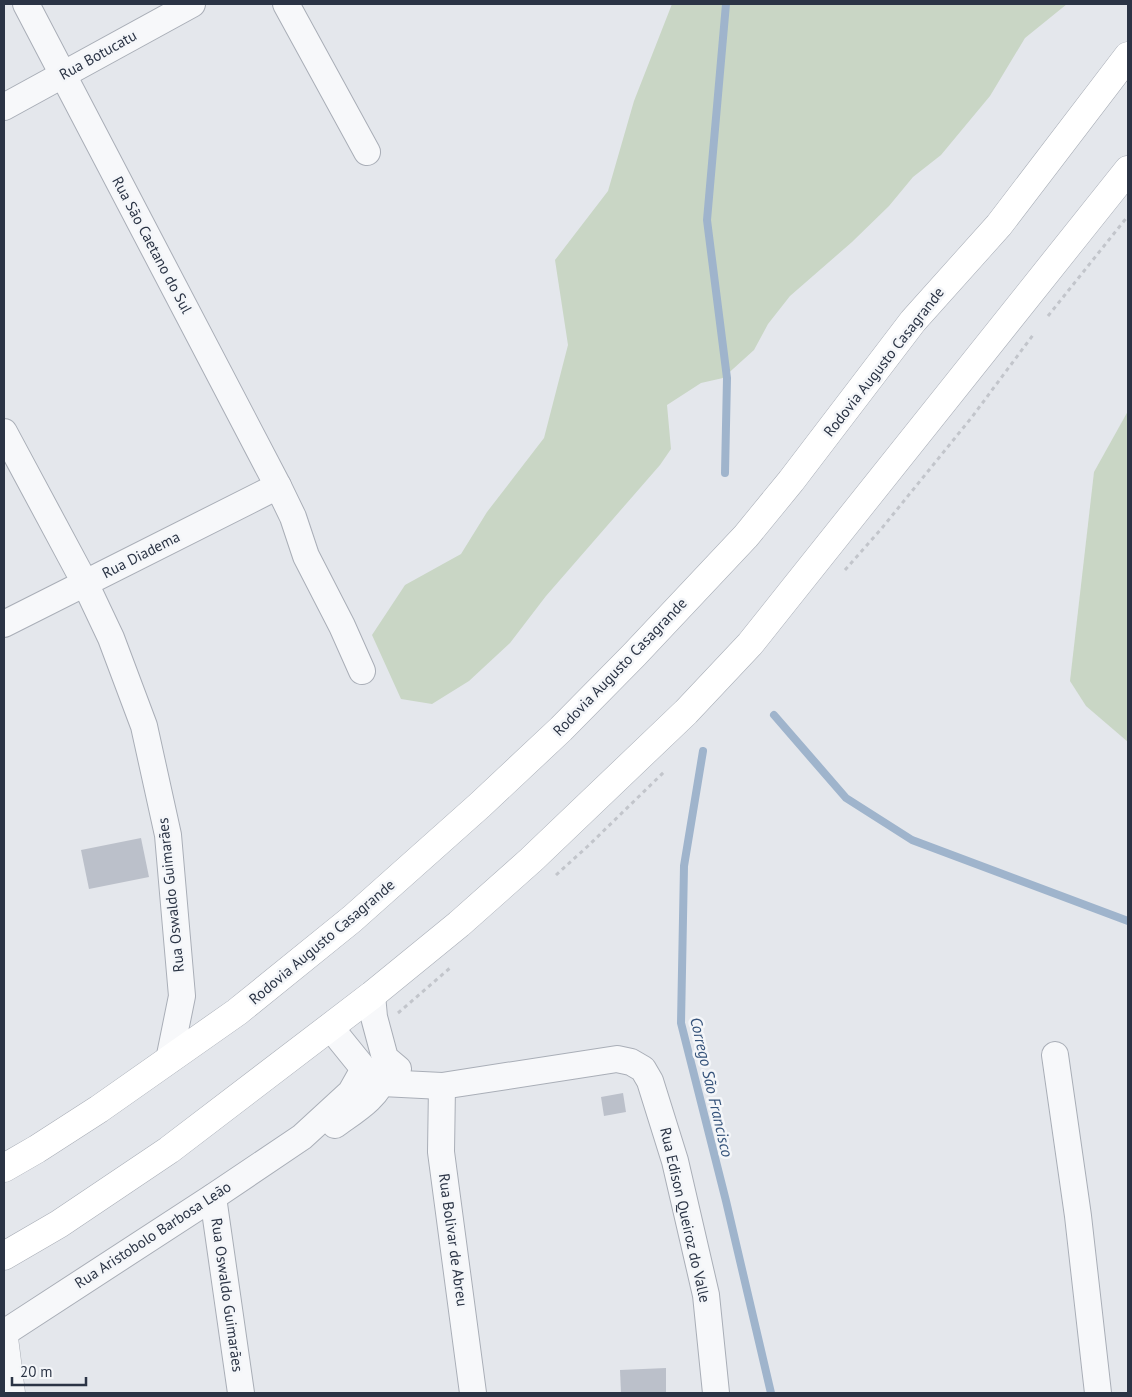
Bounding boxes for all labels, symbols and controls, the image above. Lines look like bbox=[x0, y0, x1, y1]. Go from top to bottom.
street label: Rua Botucatu bbox=[56, 25, 140, 84]
street label: Rua São Caetano do Sul bbox=[108, 173, 197, 317]
street label: Rodovia Augusto Casagrande bbox=[819, 283, 948, 440]
street label: Rua Diadema bbox=[99, 527, 183, 582]
street label: Rodovia Augusto Casagrande bbox=[549, 594, 691, 740]
street label: Rua Oswaldo Guimarães bbox=[153, 817, 188, 973]
street label: Rodovia Augusto Casagrande bbox=[245, 875, 399, 1008]
water label: Corrego São Francisco bbox=[686, 1015, 738, 1159]
street label: Rua Edison Queiroz do Valle bbox=[656, 1125, 715, 1304]
street label: Rua Bolivar de Abreu bbox=[435, 1172, 472, 1308]
street label: Rua Aristobolo Barbosa Leão bbox=[71, 1177, 235, 1292]
street label: Rua Oswaldo Guimarães bbox=[207, 1217, 248, 1373]
scale bar bbox=[12, 1354, 86, 1386]
text: 20 m bbox=[20, 1362, 53, 1381]

